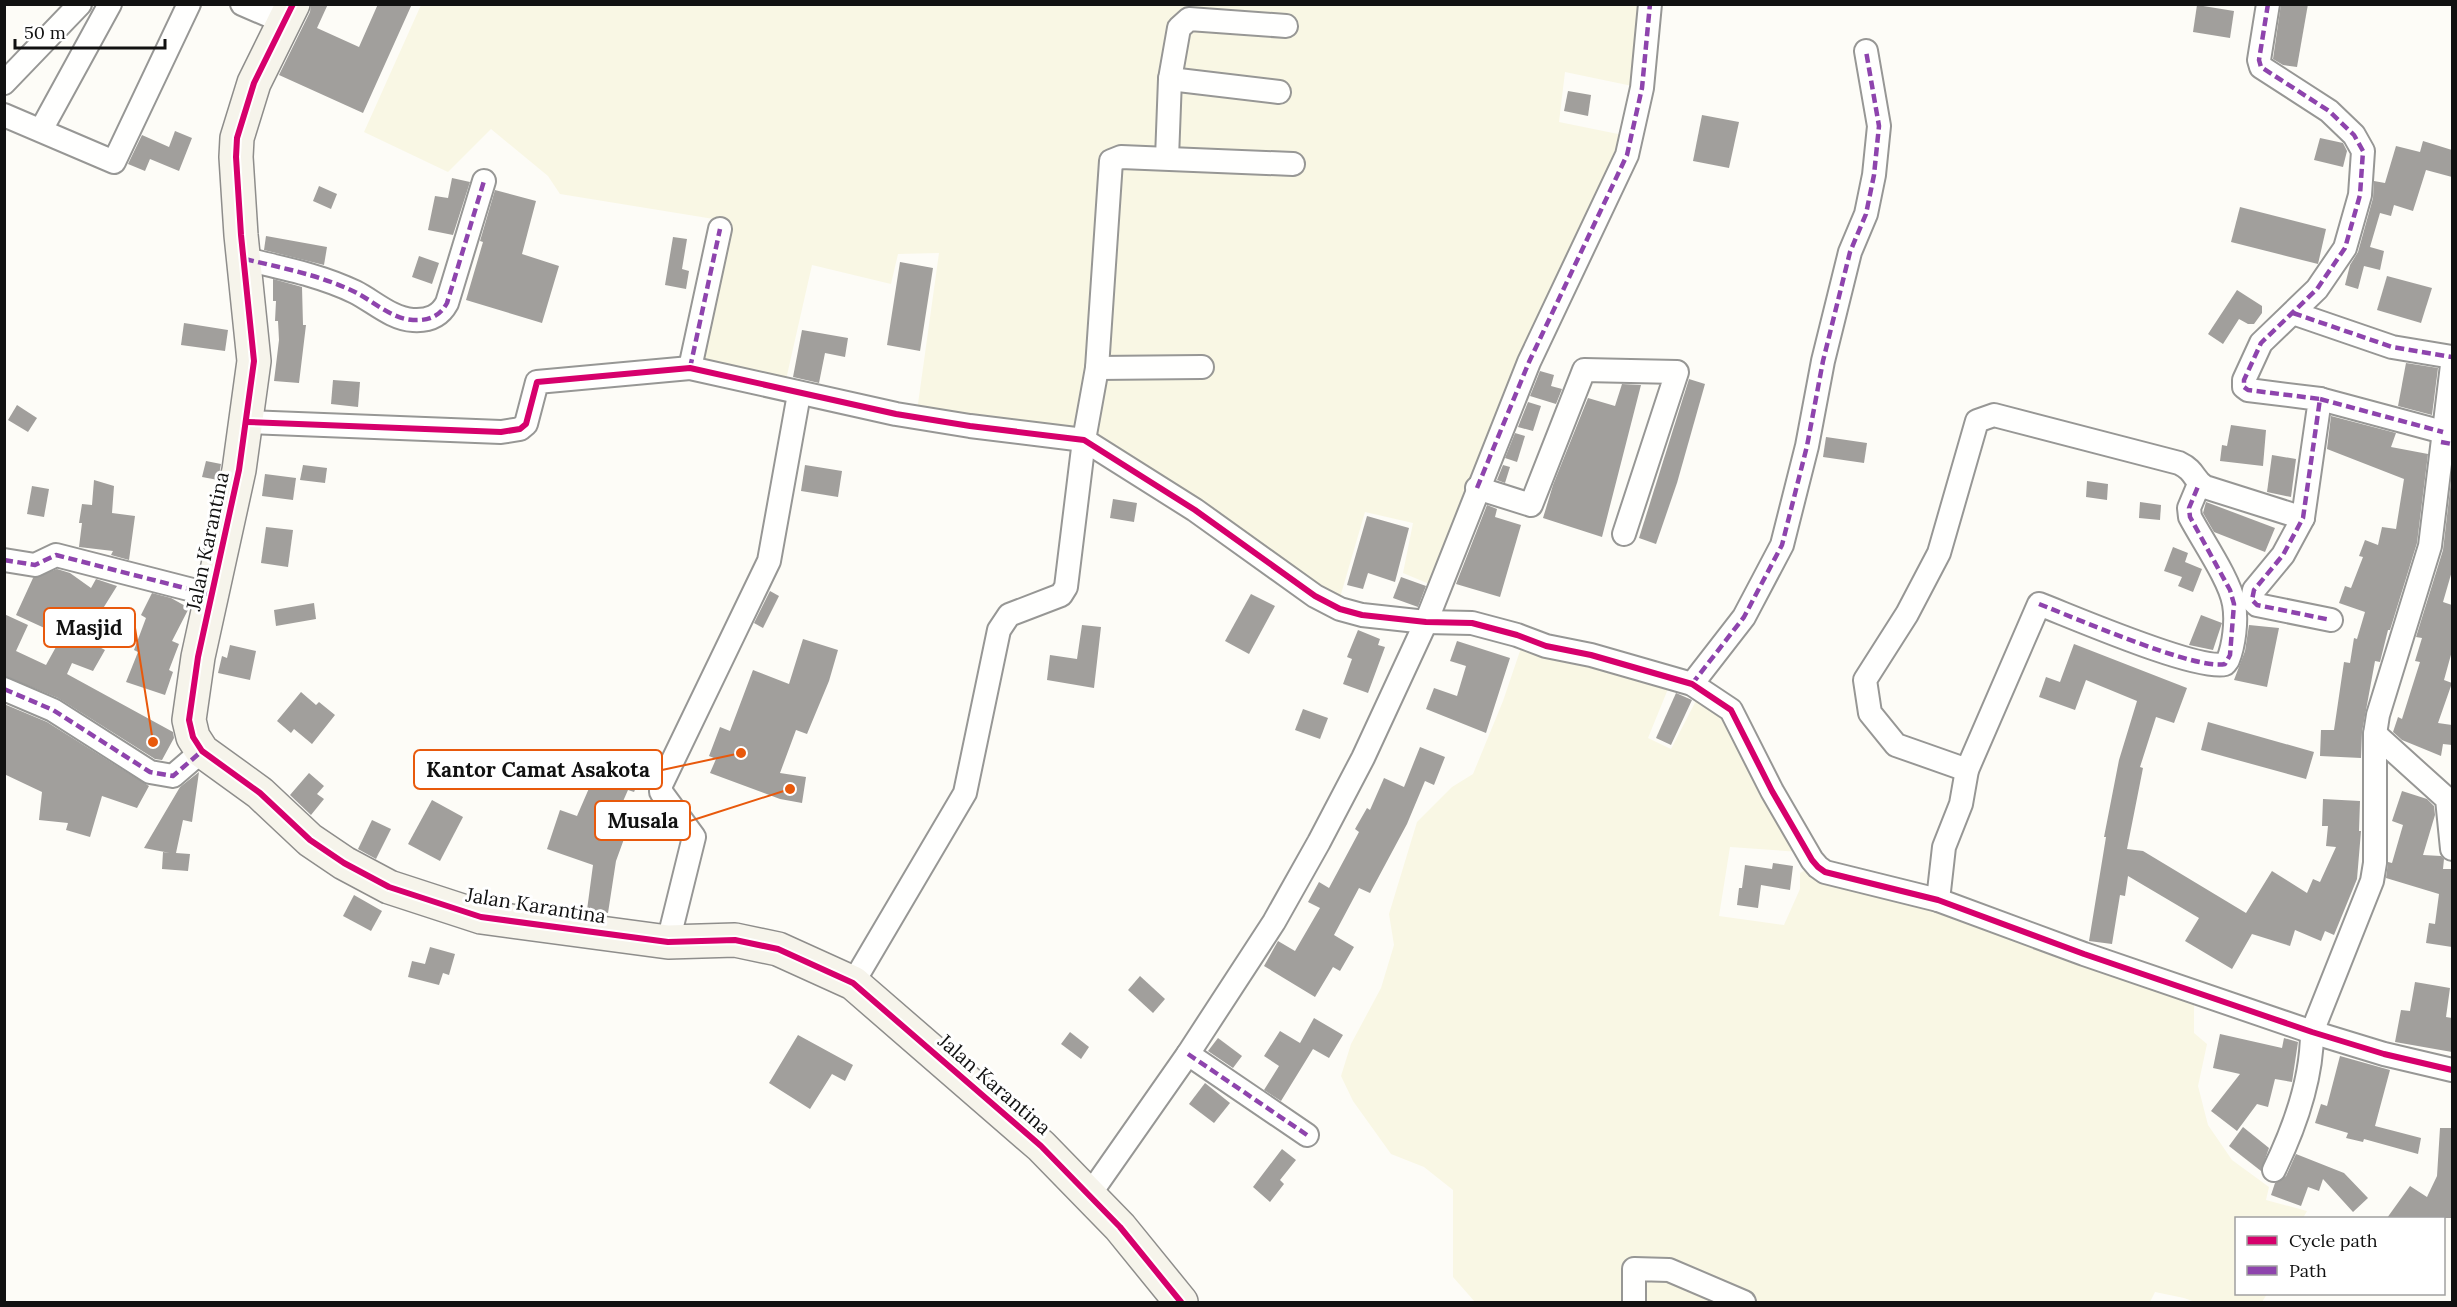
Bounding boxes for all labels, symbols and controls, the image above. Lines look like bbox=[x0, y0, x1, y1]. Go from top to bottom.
scale bar bbox=[15, 12, 165, 50]
text: 50 m bbox=[24, 21, 66, 44]
street label: Jalan Karantina bbox=[180, 469, 234, 614]
callout: Masjid bbox=[44, 608, 135, 647]
text: Masjid bbox=[55, 614, 123, 641]
callout: Kantor Camat Asakota bbox=[414, 750, 662, 789]
text: Kantor Camat Asakota bbox=[426, 756, 650, 783]
callout: Musala bbox=[595, 801, 690, 840]
text: Musala bbox=[607, 807, 679, 834]
street label: Jalan Karantina bbox=[463, 881, 608, 928]
street label: Jalan Karantina bbox=[933, 1028, 1057, 1140]
legend bbox=[2235, 1217, 2445, 1295]
text: Cycle path bbox=[2289, 1229, 2378, 1252]
text: Path bbox=[2289, 1259, 2327, 1282]

